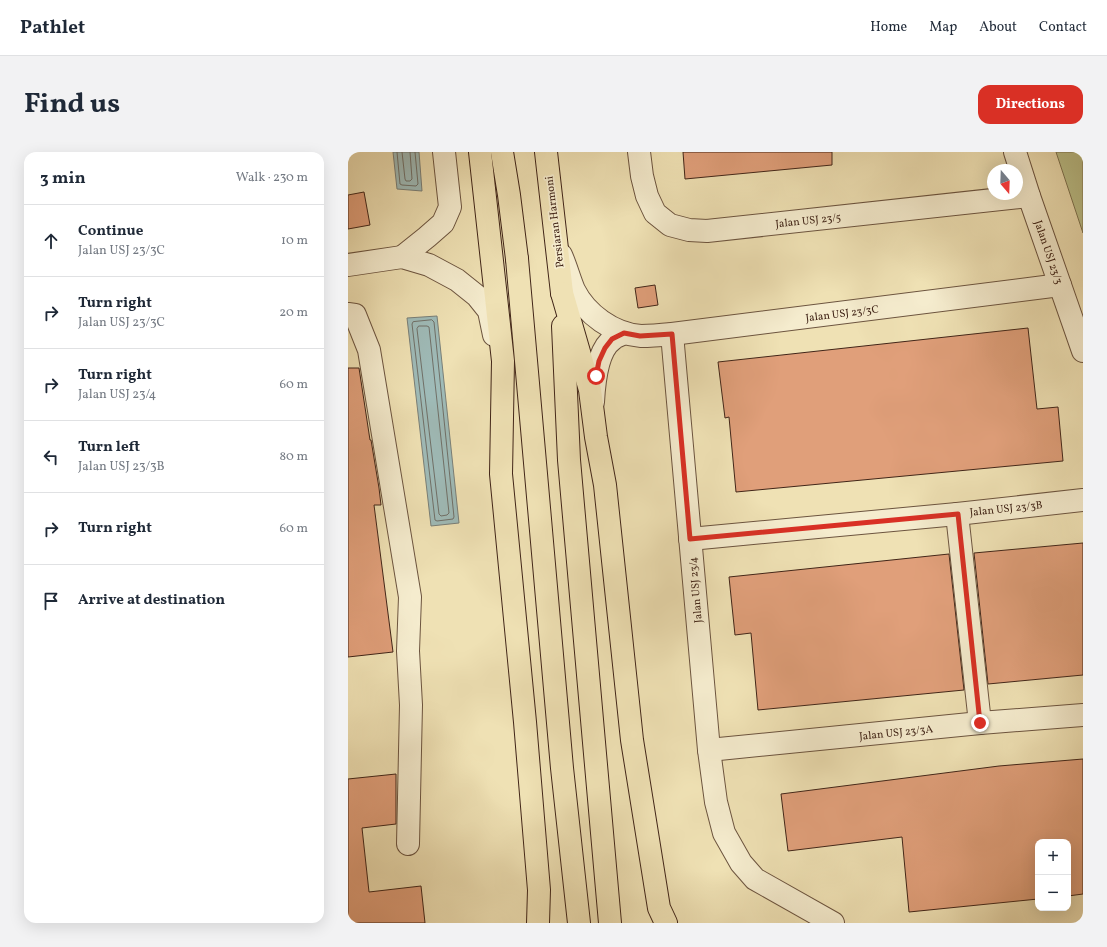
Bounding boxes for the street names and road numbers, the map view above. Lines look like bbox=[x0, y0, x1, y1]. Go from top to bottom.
street label: Persiaran Harmoni bbox=[542, 175, 569, 268]
street label: Jalan USJ 23/5 bbox=[775, 211, 842, 232]
street label: Jalan USJ 23/3 bbox=[1030, 219, 1066, 287]
street label: Jalan USJ 23/3C bbox=[805, 303, 880, 326]
street label: Jalan USJ 23/3B bbox=[969, 498, 1044, 521]
street label: Jalan USJ 23/4 bbox=[686, 556, 707, 624]
street label: Jalan USJ 23/3A bbox=[858, 722, 934, 745]

